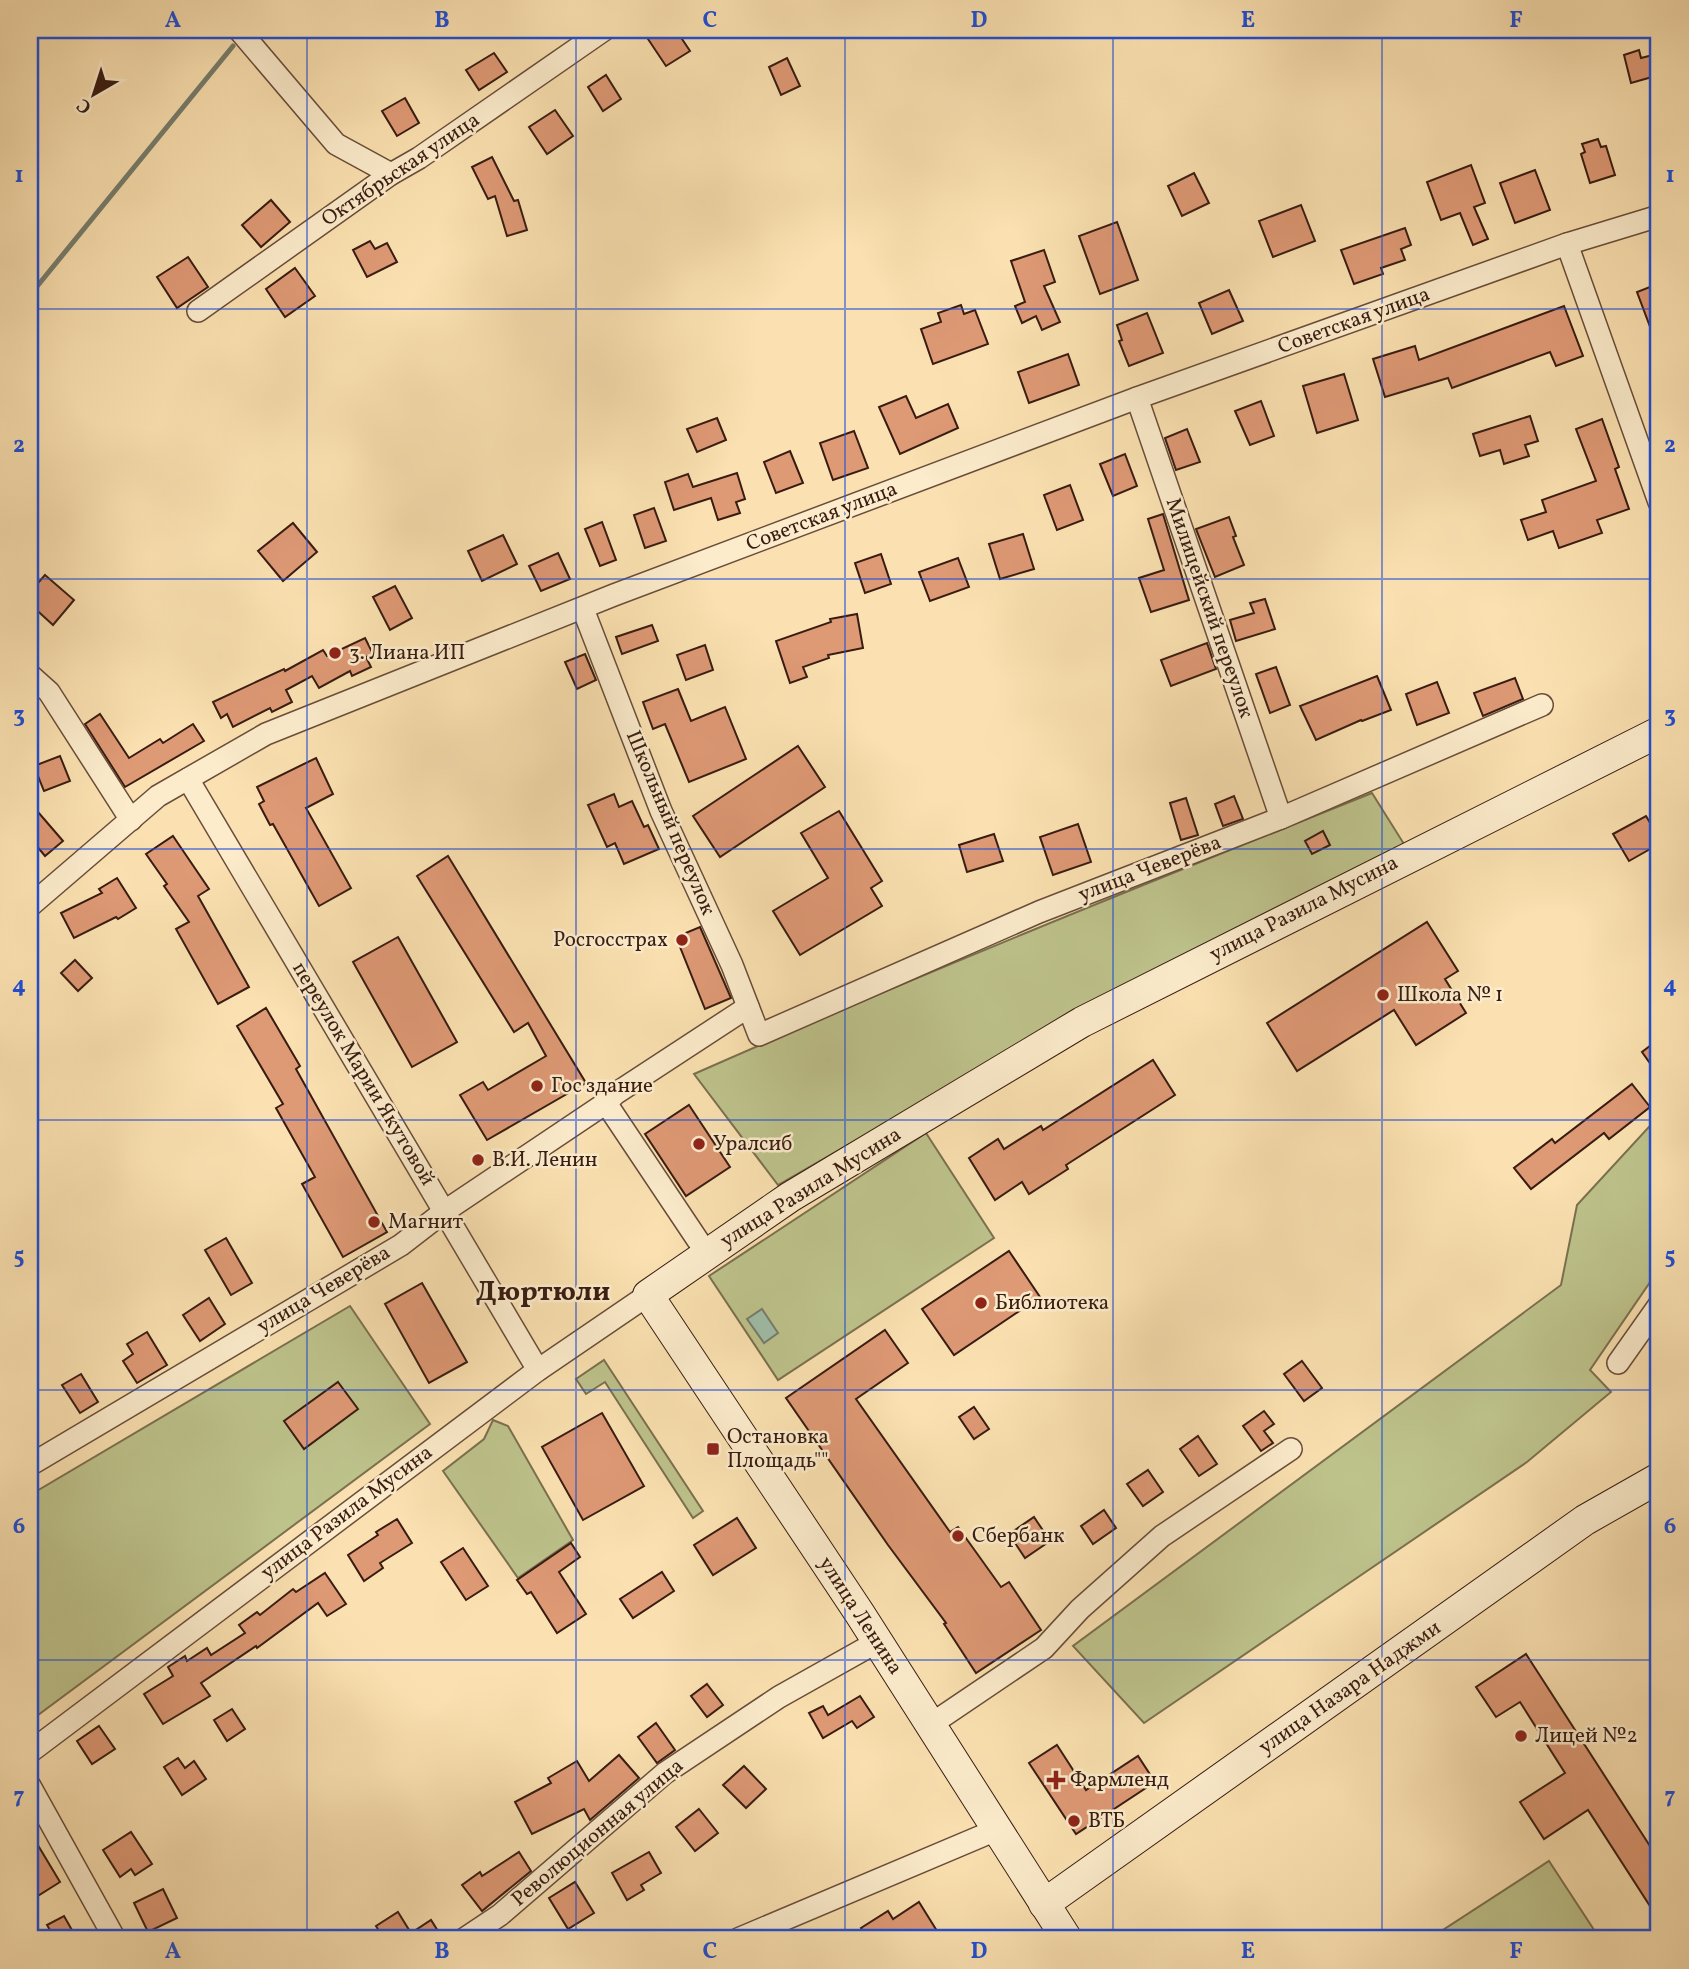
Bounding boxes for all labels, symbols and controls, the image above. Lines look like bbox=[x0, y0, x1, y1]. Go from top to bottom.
text: A bbox=[165, 5, 181, 37]
text: B bbox=[434, 5, 450, 37]
text: C bbox=[703, 5, 717, 37]
text: D bbox=[971, 5, 988, 37]
text: E bbox=[1241, 5, 1255, 37]
text: F bbox=[1509, 5, 1523, 37]
north arrow bbox=[60, 60, 130, 130]
text: С bbox=[72, 92, 97, 120]
street label: Октябрьская улица bbox=[316, 106, 486, 234]
text: 1 bbox=[14, 160, 24, 192]
text: 1 bbox=[1665, 160, 1675, 192]
street label: Советская улица bbox=[1274, 280, 1434, 362]
text: 2 bbox=[13, 430, 25, 462]
text: 2 bbox=[1664, 430, 1676, 462]
street label: Советская улица bbox=[742, 475, 902, 559]
street label: Милицейский переулок bbox=[1158, 494, 1260, 722]
place label: 3. Лиана ИП bbox=[349, 639, 465, 668]
marker: 3. Лиана ИП bbox=[327, 645, 343, 661]
text: 3 bbox=[13, 700, 25, 732]
text: 3 bbox=[1664, 700, 1676, 732]
street label: Школьный переулок bbox=[618, 726, 722, 920]
street label: улица Чеверёва bbox=[1074, 828, 1226, 910]
street label: улица Разила Мусина bbox=[1205, 849, 1403, 969]
place label: Росгосстрах bbox=[553, 926, 668, 955]
marker: Росгосстрах bbox=[674, 932, 690, 948]
street label: переулок Марии Якутовой bbox=[285, 957, 442, 1191]
text: 4 bbox=[12, 970, 26, 1002]
text: 4 bbox=[1663, 970, 1677, 1002]
place label: Школа № 1 bbox=[1397, 981, 1503, 1010]
marker: Школа № 1 bbox=[1375, 987, 1391, 1003]
place label: Гос здание bbox=[551, 1072, 653, 1101]
marker: Гос здание bbox=[529, 1078, 545, 1094]
street label: улица Разила Мусина bbox=[715, 1120, 907, 1256]
place label: Уралсиб bbox=[713, 1130, 792, 1159]
marker: Уралсиб bbox=[691, 1136, 707, 1152]
place label: В.И. Ленин bbox=[492, 1146, 598, 1175]
marker: В.И. Ленин bbox=[470, 1152, 486, 1168]
place label: Магнит bbox=[388, 1208, 464, 1237]
marker: Магнит bbox=[366, 1214, 382, 1230]
street label: улица Чеверёва bbox=[252, 1239, 396, 1341]
text: 5 bbox=[13, 1241, 25, 1273]
text: 5 bbox=[1664, 1241, 1676, 1273]
district label: Дюртюли bbox=[476, 1273, 610, 1312]
place label: Библиотека bbox=[995, 1289, 1109, 1318]
marker: Библиотека bbox=[973, 1295, 989, 1311]
place label: Остановка Площадь"" bbox=[727, 1423, 829, 1476]
street label: улица Разила Мусина bbox=[255, 1439, 439, 1587]
marker: Остановка Площадь"" bbox=[705, 1441, 721, 1457]
text: 6 bbox=[13, 1511, 25, 1543]
text: 6 bbox=[1664, 1511, 1676, 1543]
place label: Сбербанк bbox=[972, 1522, 1064, 1551]
marker: Сбербанк bbox=[950, 1528, 966, 1544]
street label: улица Ленина bbox=[811, 1551, 909, 1681]
street label: улица Назара Наджми bbox=[1253, 1614, 1447, 1762]
place label: Лицей №2 bbox=[1535, 1722, 1638, 1751]
marker: Лицей №2 bbox=[1513, 1728, 1529, 1744]
street label: Революционная улица bbox=[506, 1752, 690, 1914]
place label: Фармленд bbox=[1070, 1766, 1169, 1795]
marker: Фармленд bbox=[1048, 1772, 1064, 1788]
text: 7 bbox=[14, 1781, 25, 1813]
text: 7 bbox=[1665, 1781, 1676, 1813]
place label: ВТБ bbox=[1088, 1807, 1125, 1836]
marker: ВТБ bbox=[1066, 1813, 1082, 1829]
text: A bbox=[165, 1936, 181, 1968]
text: B bbox=[434, 1936, 450, 1968]
text: C bbox=[703, 1936, 717, 1968]
text: D bbox=[971, 1936, 988, 1968]
text: E bbox=[1241, 1936, 1255, 1968]
text: F bbox=[1509, 1936, 1523, 1968]

